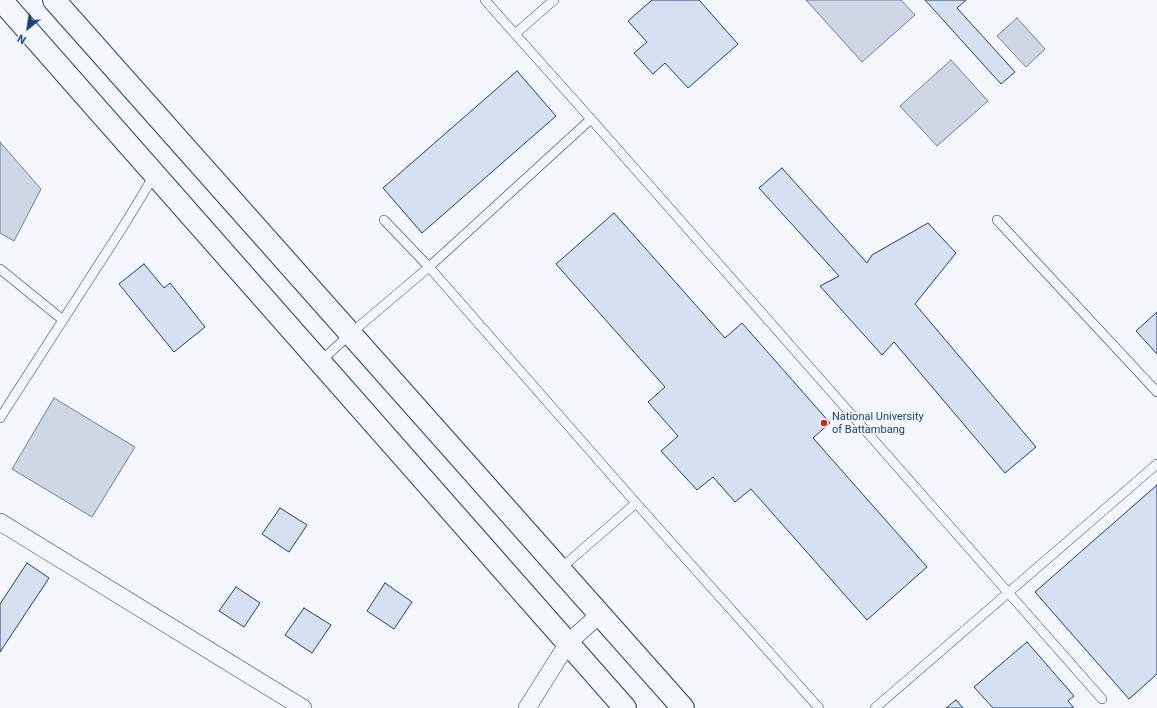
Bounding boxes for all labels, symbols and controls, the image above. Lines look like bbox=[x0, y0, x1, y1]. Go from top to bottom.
north arrow bbox=[8, 8, 48, 48]
text: N bbox=[15, 31, 28, 46]
place label: National University of Battambang bbox=[832, 410, 924, 436]
marker: National University of Battambang bbox=[819, 418, 829, 428]

